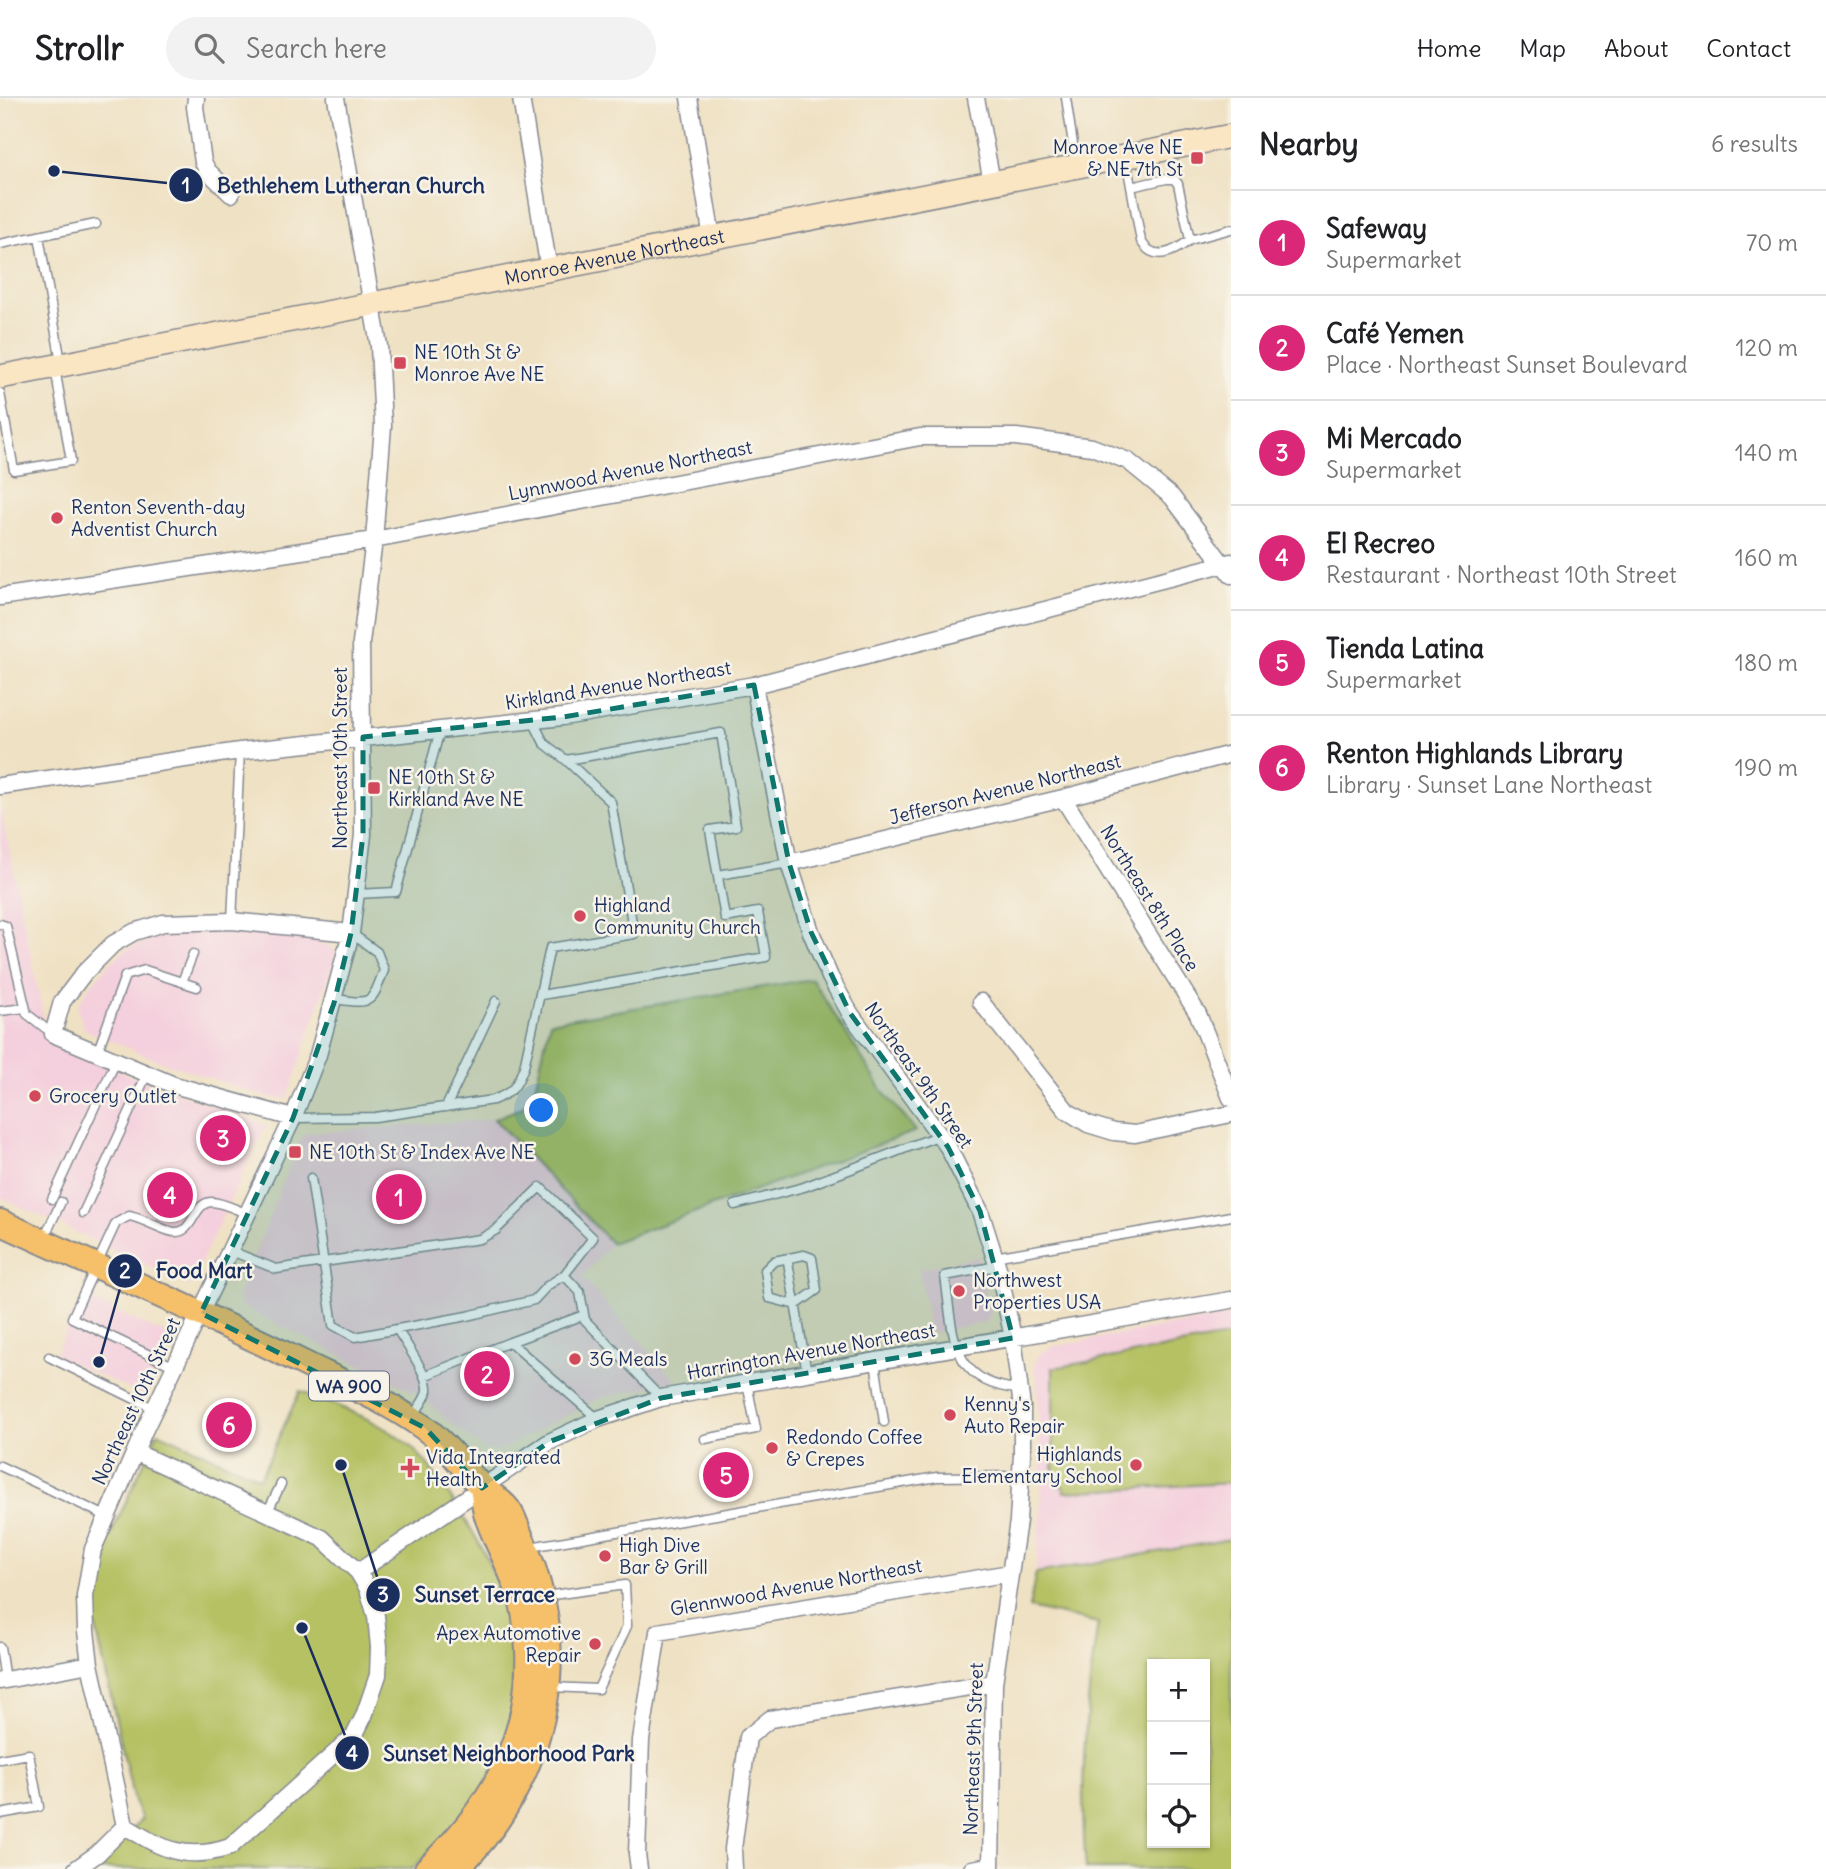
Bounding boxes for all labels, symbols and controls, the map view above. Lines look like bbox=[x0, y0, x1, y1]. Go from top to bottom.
search box bbox=[166, 17, 656, 80]
text: Strollr bbox=[35, 27, 124, 69]
icon: search bbox=[190, 29, 228, 67]
text: Search here bbox=[246, 32, 387, 65]
text: Home bbox=[1417, 33, 1481, 63]
text: Map bbox=[1519, 33, 1566, 63]
text: About bbox=[1604, 33, 1668, 63]
text: Contact bbox=[1706, 33, 1791, 63]
text: Nearby bbox=[1259, 125, 1359, 163]
text: 6 results bbox=[1711, 129, 1798, 158]
place label: Monroe Ave NE & NE 7th St bbox=[1053, 135, 1183, 181]
marker: Monroe Ave NE & NE 7th St bbox=[1189, 150, 1205, 166]
callout: Bethlehem Lutheran Church bbox=[168, 164, 499, 206]
text: 1 bbox=[182, 172, 190, 199]
text: Bethlehem Lutheran Church bbox=[217, 172, 485, 199]
text: Safeway bbox=[1326, 212, 1427, 245]
street label: Monroe Avenue Northeast bbox=[502, 224, 726, 290]
text: 1 bbox=[1277, 228, 1287, 257]
text: 70 m bbox=[1746, 228, 1798, 257]
text: Supermarket bbox=[1326, 245, 1462, 274]
text: Café Yemen bbox=[1326, 317, 1464, 350]
text: 2 bbox=[1276, 333, 1288, 362]
text: 120 m bbox=[1735, 333, 1798, 362]
place label: NE 10th St & Monroe Ave NE bbox=[414, 340, 544, 386]
text: Place · Northeast Sunset Boulevard bbox=[1326, 350, 1687, 379]
marker: NE 10th St & Monroe Ave NE bbox=[392, 355, 408, 371]
text: Mi Mercado bbox=[1326, 422, 1462, 455]
street label: Lynnwood Avenue Northeast bbox=[506, 435, 754, 505]
text: 3 bbox=[1275, 438, 1289, 467]
text: 140 m bbox=[1735, 438, 1798, 467]
text: Supermarket bbox=[1326, 455, 1462, 484]
place label: Renton Seventh-day Adventist Church bbox=[71, 495, 246, 541]
marker: Renton Seventh-day Adventist Church bbox=[49, 510, 65, 526]
text: El Recreo bbox=[1326, 527, 1435, 560]
text: 4 bbox=[1275, 543, 1289, 572]
text: 160 m bbox=[1735, 543, 1798, 572]
text: Restaurant · Northeast 10th Street bbox=[1326, 560, 1677, 589]
text: Tienda Latina bbox=[1326, 632, 1484, 665]
text: 5 bbox=[1275, 648, 1289, 677]
text: 180 m bbox=[1735, 648, 1798, 677]
street label: Kirkland Avenue Northeast bbox=[503, 655, 733, 715]
text: Supermarket bbox=[1326, 665, 1462, 694]
street label: Northeast 10th Street bbox=[328, 667, 352, 849]
text: Renton Highlands Library bbox=[1326, 737, 1623, 770]
street label: Jefferson Avenue Northeast bbox=[887, 749, 1123, 829]
text: 6 bbox=[1275, 753, 1289, 782]
text: 190 m bbox=[1735, 753, 1798, 782]
place label: NE 10th St & Kirkland Ave NE bbox=[388, 765, 524, 811]
text: Library · Sunset Lane Northeast bbox=[1326, 770, 1652, 799]
marker: NE 10th St & Kirkland Ave NE bbox=[366, 780, 382, 796]
street label: Northeast 8th Place bbox=[1095, 820, 1205, 976]
place label: Highland Community Church bbox=[594, 893, 761, 939]
marker: Highland Community Church bbox=[572, 908, 588, 924]
street label: Northeast 9th Street bbox=[860, 997, 978, 1153]
place label: Grocery Outlet bbox=[49, 1084, 177, 1108]
marker: Grocery Outlet bbox=[27, 1088, 43, 1104]
your location bbox=[524, 1093, 558, 1127]
pin: 3 bbox=[200, 1112, 246, 1164]
place label: NE 10th St & Index Ave NE bbox=[309, 1140, 535, 1164]
marker: NE 10th St & Index Ave NE bbox=[287, 1144, 303, 1160]
pin: 4 bbox=[147, 1169, 193, 1221]
pin: 1 bbox=[376, 1171, 422, 1223]
callout: Food Mart bbox=[107, 1250, 267, 1292]
text: 2 bbox=[119, 1257, 131, 1284]
text: Food Mart bbox=[156, 1257, 253, 1284]
place label: Northwest Properties USA bbox=[973, 1268, 1101, 1314]
marker: Northwest Properties USA bbox=[951, 1283, 967, 1299]
street label: Northeast 10th Street bbox=[87, 1313, 185, 1489]
street label: Harrington Avenue Northeast bbox=[685, 1317, 937, 1385]
place label: 3G Meals bbox=[589, 1347, 667, 1371]
pin: 2 bbox=[464, 1348, 510, 1400]
marker: 3G Meals bbox=[567, 1351, 583, 1367]
road number: WA 900 bbox=[309, 1372, 389, 1400]
place label: Kenny's Auto Repair bbox=[964, 1392, 1065, 1438]
pin: 6 bbox=[206, 1399, 252, 1451]
marker: Kenny's Auto Repair bbox=[942, 1407, 958, 1423]
place label: Redondo Coffee & Crepes bbox=[786, 1425, 922, 1471]
marker: Redondo Coffee & Crepes bbox=[764, 1440, 780, 1456]
place label: Highlands Elementary School bbox=[961, 1442, 1122, 1488]
place label: Vida Integrated Health bbox=[426, 1445, 561, 1491]
pin: 5 bbox=[703, 1449, 749, 1501]
marker: Highlands Elementary School bbox=[1128, 1457, 1144, 1473]
marker: Vida Integrated Health bbox=[400, 1458, 420, 1478]
place label: High Dive Bar & Grill bbox=[619, 1533, 708, 1579]
marker: High Dive Bar & Grill bbox=[597, 1548, 613, 1564]
street label: Glennwood Avenue Northeast bbox=[668, 1553, 924, 1621]
callout: Sunset Terrace bbox=[366, 1574, 569, 1616]
text: 3 bbox=[377, 1581, 389, 1608]
text: Sunset Terrace bbox=[415, 1581, 555, 1608]
place label: Apex Automotive Repair bbox=[436, 1621, 581, 1667]
marker: Apex Automotive Repair bbox=[587, 1636, 603, 1652]
map controls bbox=[1147, 1659, 1210, 1848]
button: + bbox=[1147, 1659, 1210, 1722]
street label: Northeast 9th Street bbox=[958, 1662, 988, 1836]
button: − bbox=[1147, 1722, 1210, 1785]
callout: Sunset Neighborhood Park bbox=[334, 1732, 649, 1774]
text: 4 bbox=[346, 1740, 358, 1767]
text: Sunset Neighborhood Park bbox=[383, 1740, 635, 1767]
button: locate bbox=[1147, 1785, 1210, 1848]

